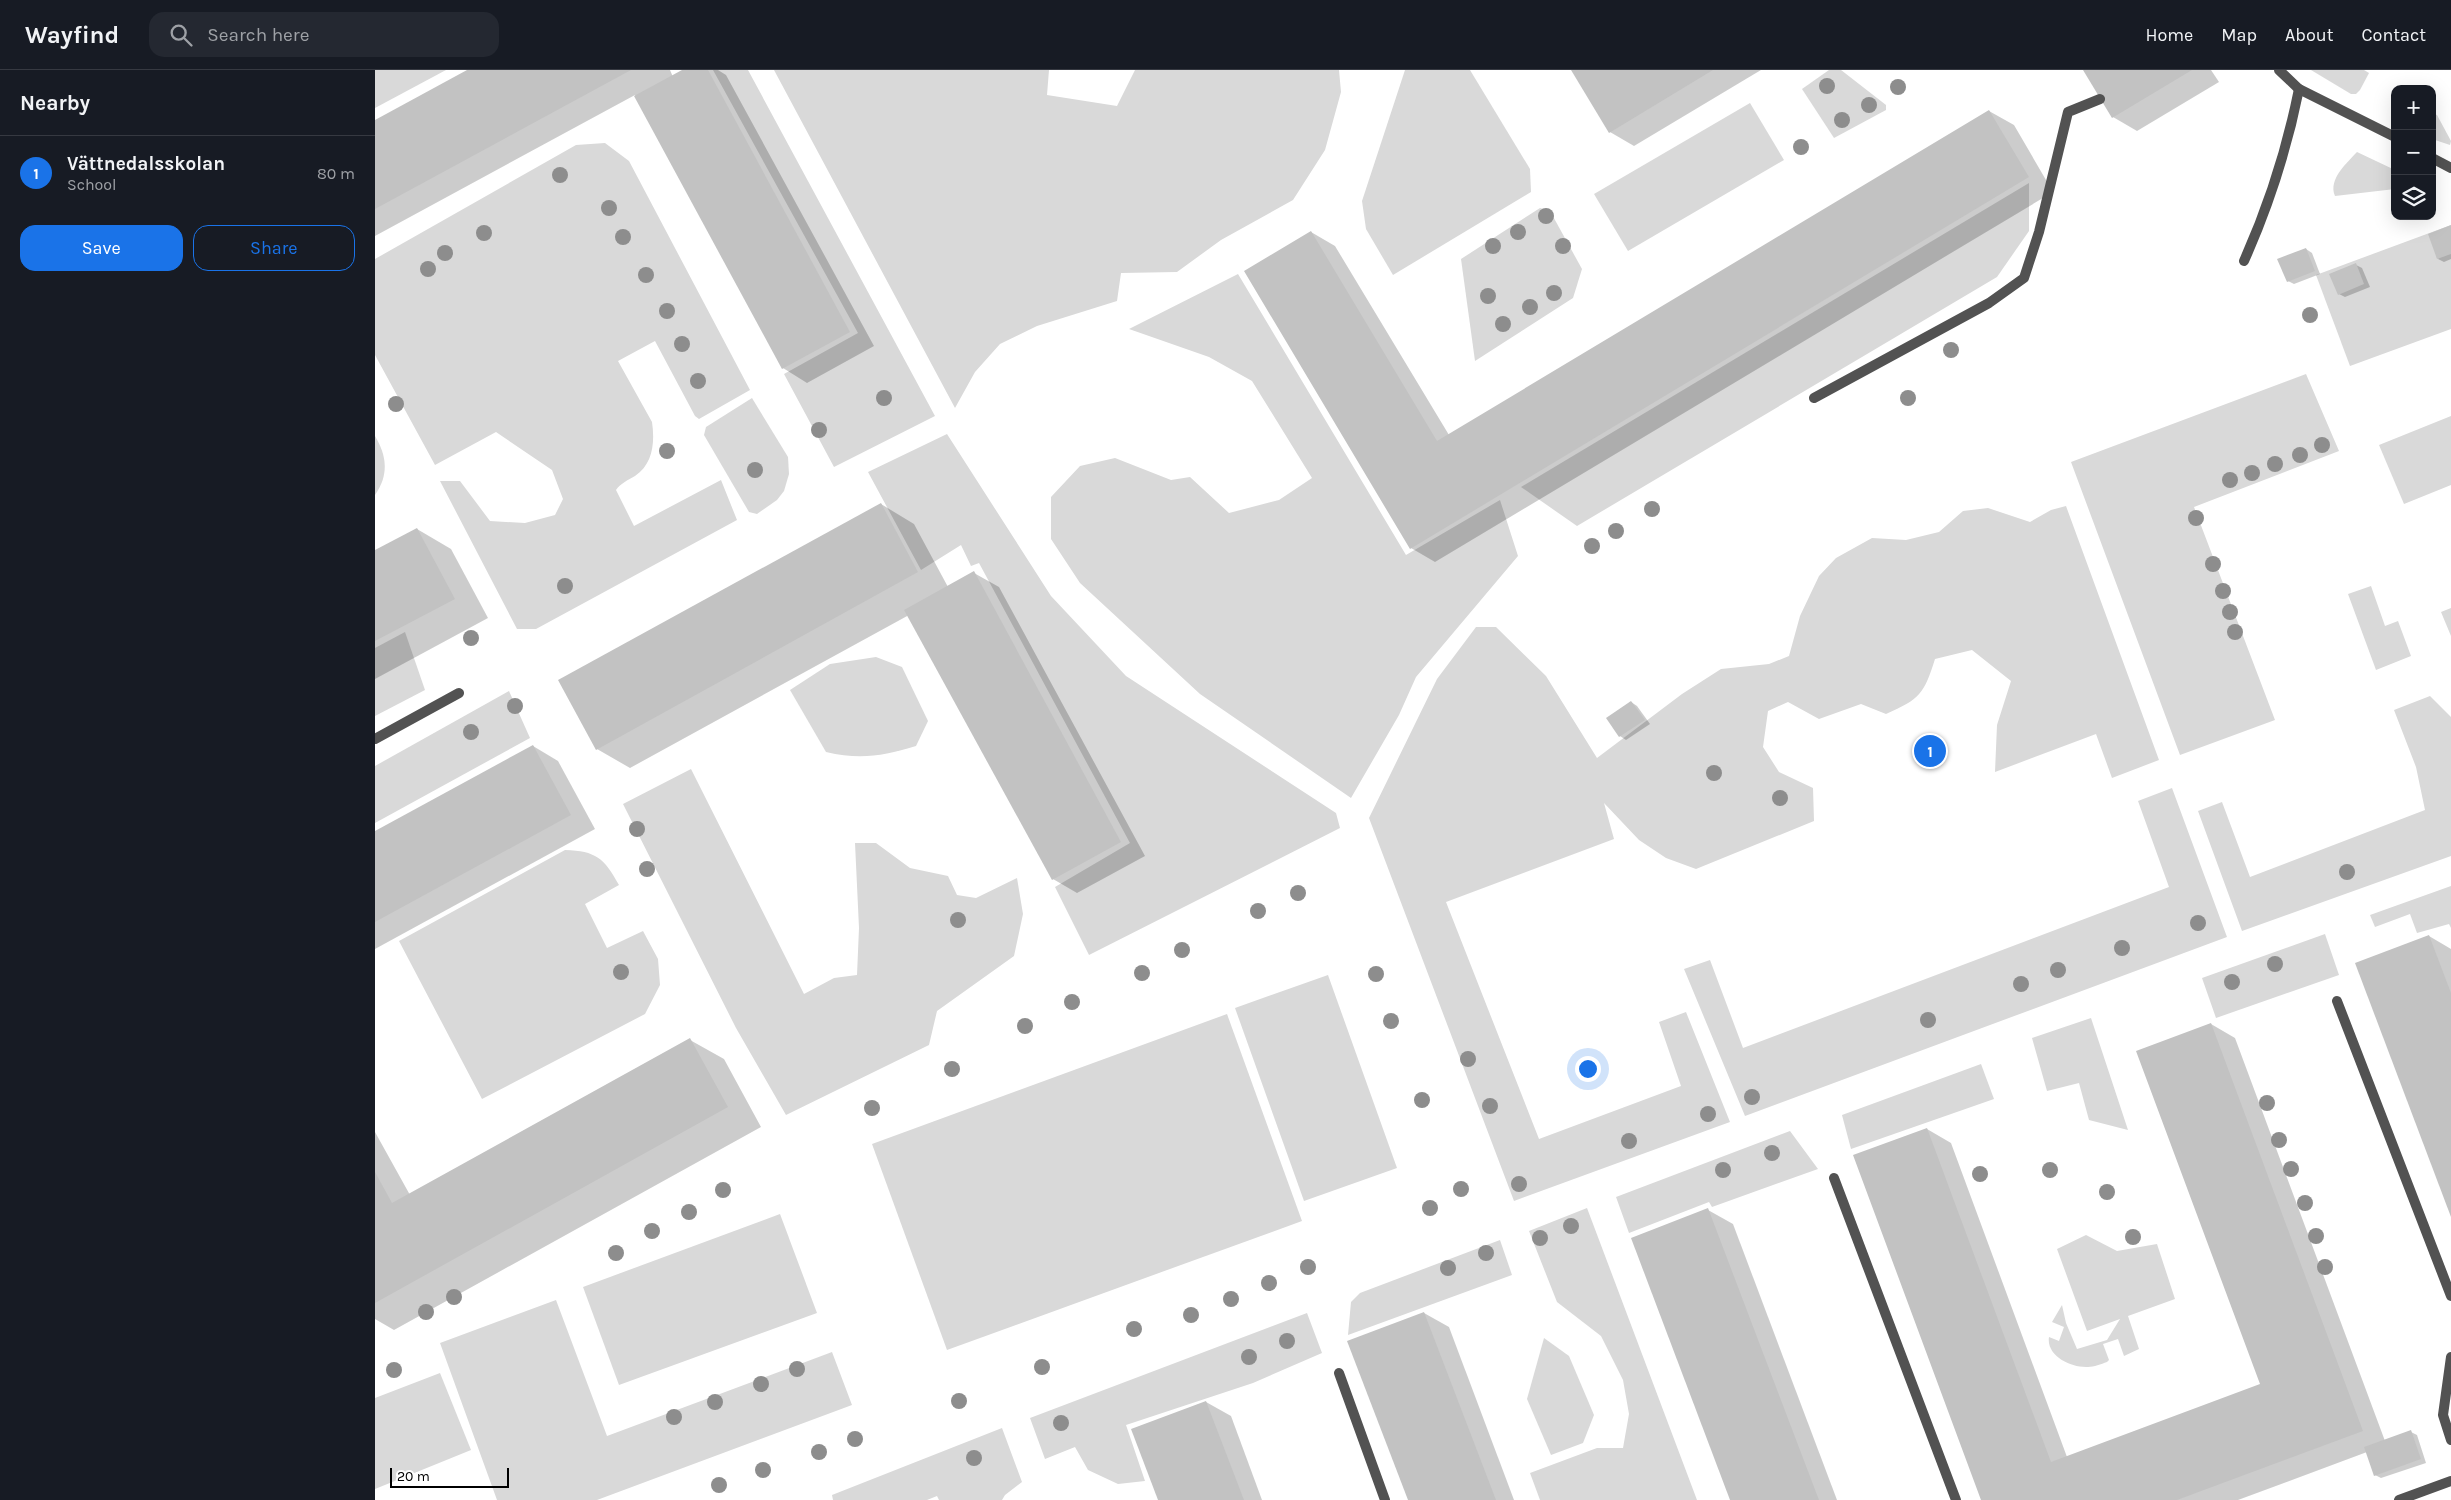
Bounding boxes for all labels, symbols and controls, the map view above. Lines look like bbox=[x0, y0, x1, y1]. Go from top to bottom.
search box bbox=[149, 12, 499, 57]
text: Wayfind bbox=[25, 21, 119, 49]
icon: search bbox=[167, 21, 195, 49]
text: Search here bbox=[207, 24, 309, 46]
text: Home bbox=[2145, 24, 2193, 46]
text: Map bbox=[2221, 24, 2257, 46]
text: About bbox=[2285, 24, 2334, 46]
text: Contact bbox=[2362, 24, 2426, 46]
map controls bbox=[2391, 85, 2436, 220]
button: + bbox=[2391, 85, 2436, 130]
text: Nearby bbox=[20, 91, 90, 115]
button: − bbox=[2391, 130, 2436, 175]
text: Vättnedalsskolan bbox=[67, 153, 225, 175]
text: 1 bbox=[33, 164, 39, 183]
text: 80 m bbox=[317, 164, 355, 183]
text: School bbox=[67, 175, 117, 194]
button: layers bbox=[2391, 175, 2436, 220]
button: Save bbox=[20, 225, 183, 271]
button: Share bbox=[193, 225, 355, 271]
pin: 1 bbox=[1914, 732, 1946, 770]
your location bbox=[1575, 1056, 1601, 1082]
scale bar bbox=[390, 1465, 509, 1488]
text: 20 m bbox=[397, 1468, 430, 1485]

